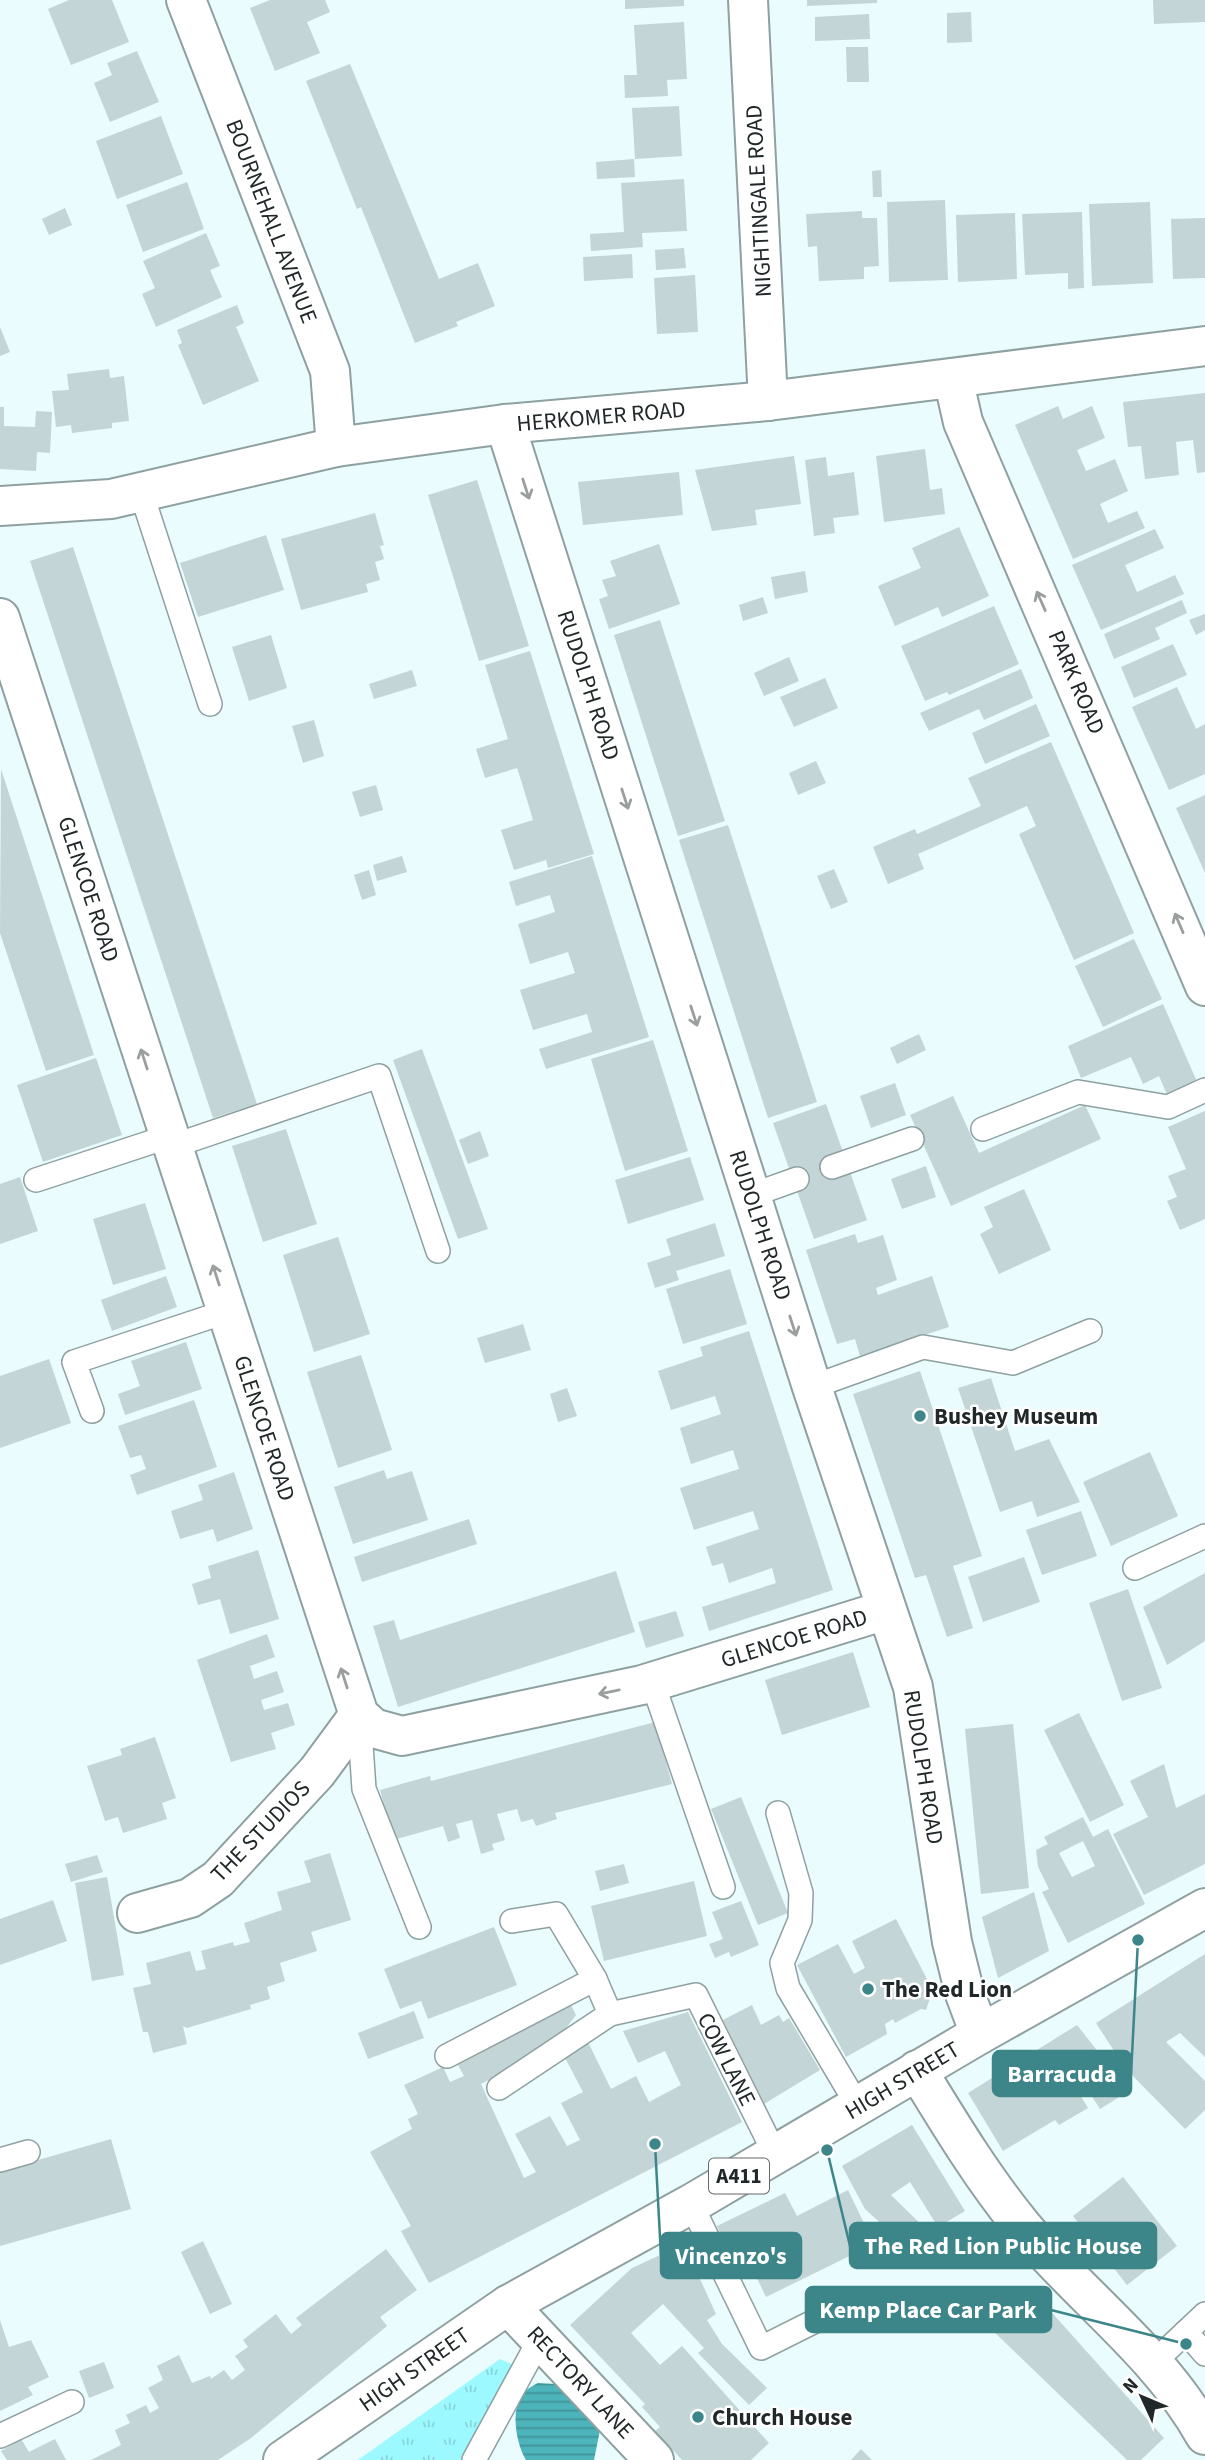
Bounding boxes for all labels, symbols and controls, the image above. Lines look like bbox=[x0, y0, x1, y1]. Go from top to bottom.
street label: NIGHTINGALE ROAD bbox=[737, 104, 780, 298]
street label: BOURNEHALL AVENUE bbox=[217, 114, 326, 328]
street label: HERKOMER ROAD bbox=[515, 393, 687, 440]
one-way arrow bbox=[520, 478, 533, 500]
one-way arrow bbox=[1034, 590, 1047, 612]
street label: RUDOLPH ROAD bbox=[549, 606, 628, 764]
street label: PARK ROAD bbox=[1040, 625, 1113, 739]
one-way arrow bbox=[619, 788, 632, 810]
street label: GLENCOE ROAD bbox=[49, 812, 128, 966]
one-way arrow bbox=[1171, 912, 1184, 934]
one-way arrow bbox=[689, 1004, 702, 1026]
one-way arrow bbox=[137, 1048, 150, 1070]
street label: RUDOLPH ROAD bbox=[721, 1146, 800, 1304]
one-way arrow bbox=[209, 1264, 221, 1286]
one-way arrow bbox=[787, 1315, 800, 1337]
street label: GLENCOE ROAD bbox=[225, 1351, 304, 1505]
place label: Bushey Museum bbox=[934, 1400, 1098, 1433]
marker: Bushey Museum bbox=[912, 1408, 928, 1424]
street label: GLENCOE ROAD bbox=[717, 1601, 871, 1676]
one-way arrow bbox=[337, 1668, 349, 1690]
one-way arrow bbox=[598, 1685, 621, 1699]
street label: RUDOLPH ROAD bbox=[895, 1688, 952, 1847]
street label: THE STUDIOS bbox=[203, 1773, 318, 1890]
place label: The Red Lion bbox=[882, 1973, 1012, 2006]
marker: The Red Lion bbox=[860, 1981, 876, 1997]
street label: COW LANE bbox=[689, 2007, 764, 2112]
street label: HIGH STREET bbox=[839, 2033, 966, 2128]
callout: Barracuda bbox=[993, 2051, 1131, 2096]
text: Barracuda bbox=[1007, 2057, 1117, 2092]
road number: A411 bbox=[709, 2158, 769, 2194]
callout: The Red Lion Public House bbox=[850, 2223, 1156, 2268]
text: The Red Lion Public House bbox=[864, 2229, 1142, 2264]
callout: Vincenzo's bbox=[661, 2233, 801, 2278]
text: Vincenzo's bbox=[674, 2239, 787, 2274]
callout: Kemp Place Car Park bbox=[806, 2287, 1051, 2332]
text: Kemp Place Car Park bbox=[819, 2293, 1038, 2328]
street label: RECTORY LANE bbox=[519, 2318, 642, 2446]
street label: HIGH STREET bbox=[352, 2319, 476, 2420]
north arrow bbox=[1107, 2362, 1177, 2432]
text: N bbox=[1117, 2372, 1145, 2400]
place label: Church House bbox=[712, 2401, 853, 2434]
marker: Church House bbox=[690, 2409, 706, 2425]

